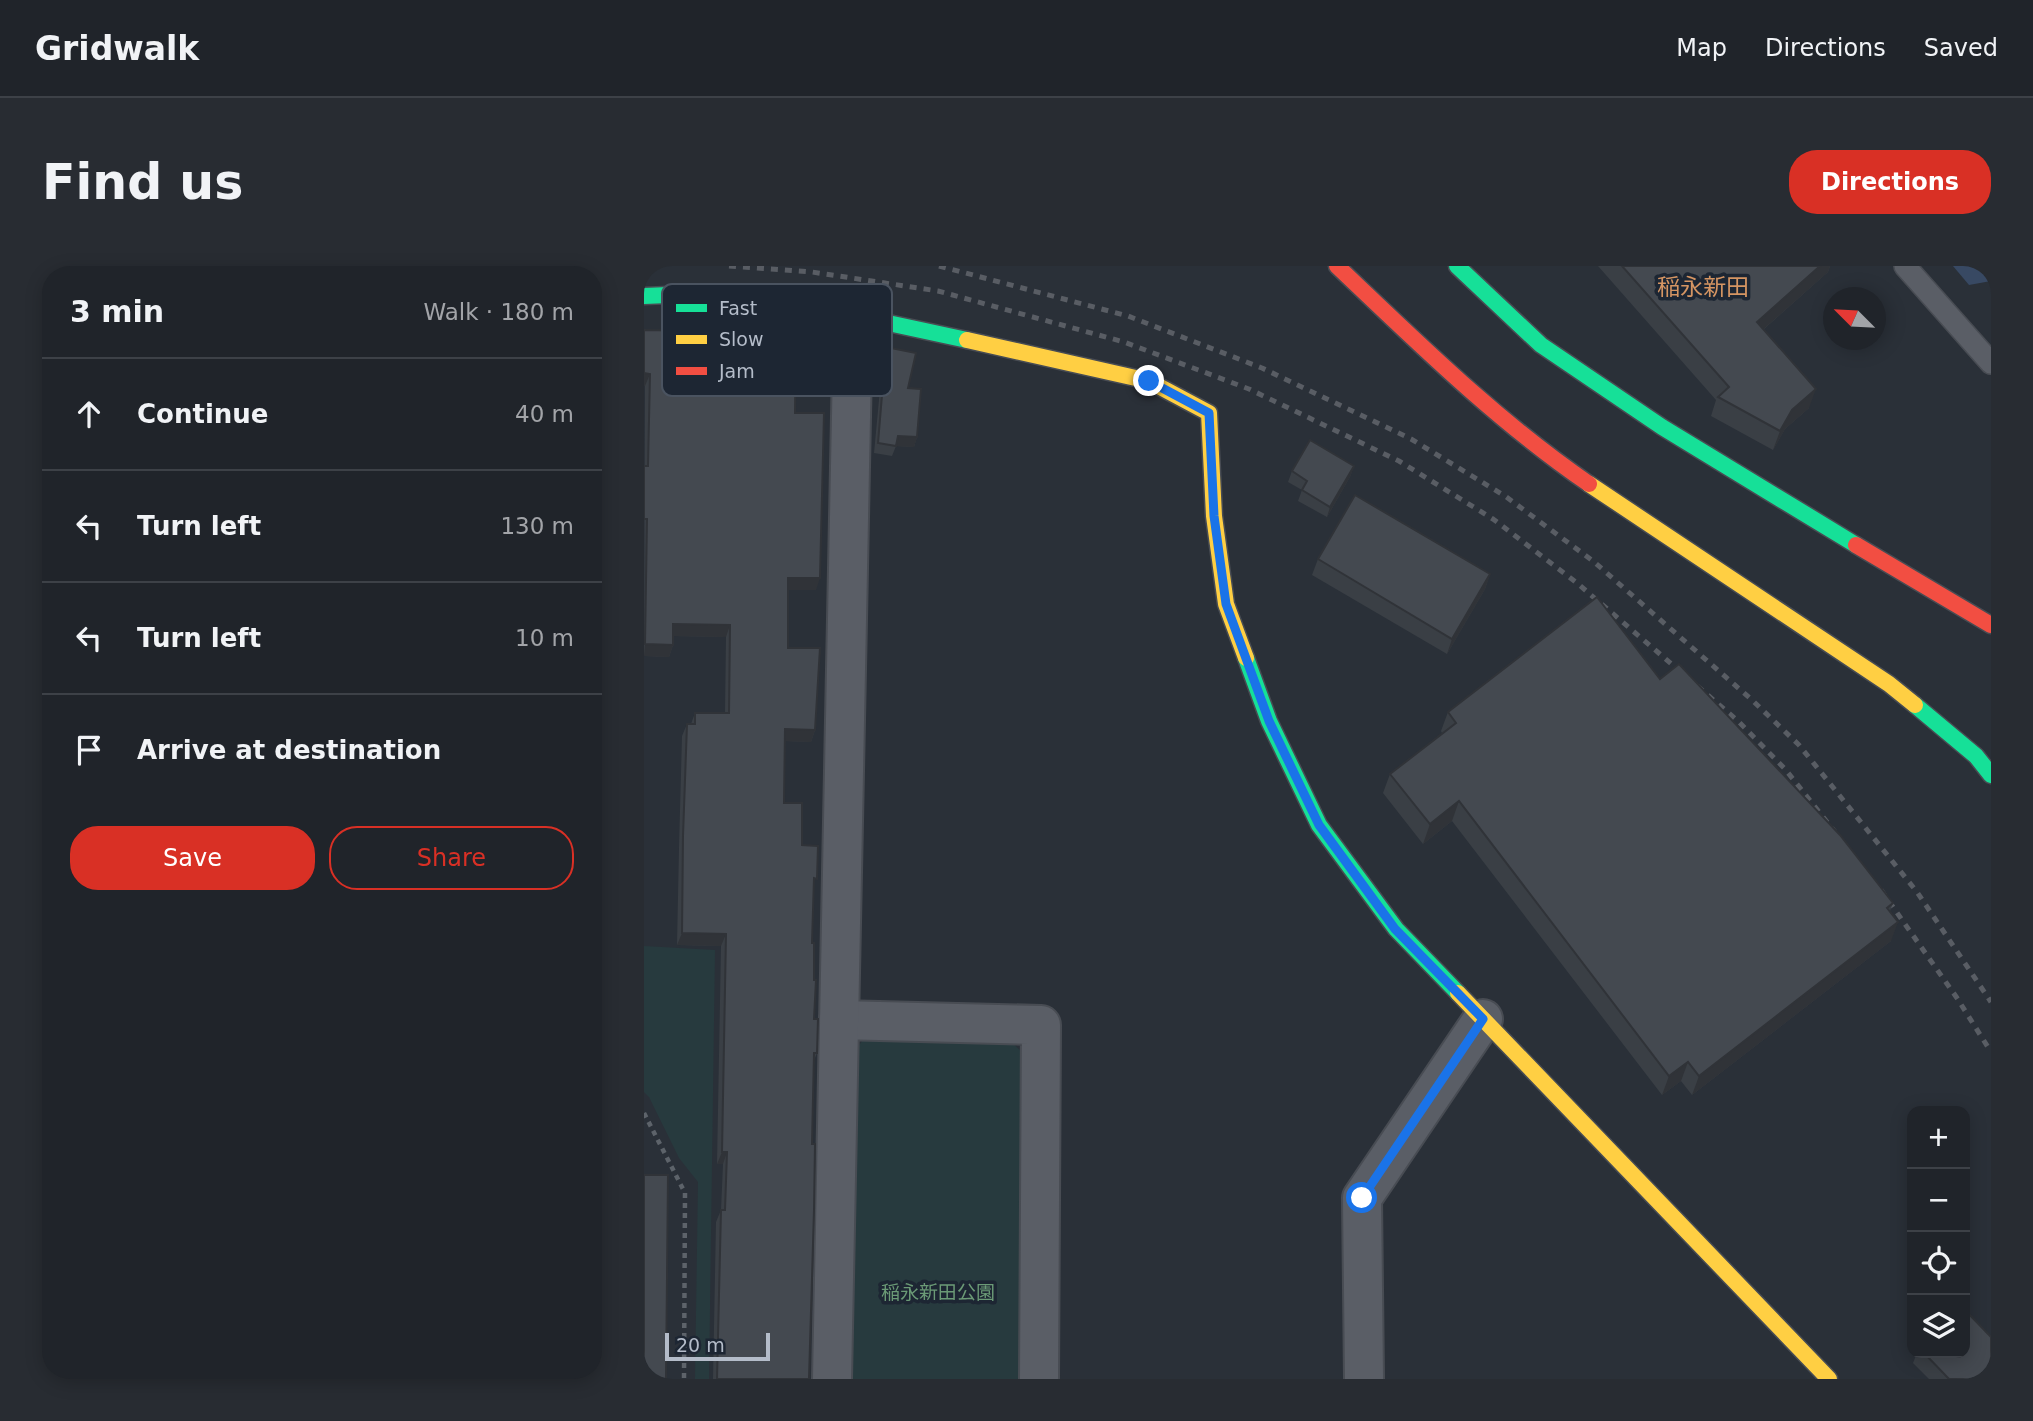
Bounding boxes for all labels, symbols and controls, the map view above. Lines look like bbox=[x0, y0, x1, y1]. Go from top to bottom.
text: Gridwalk bbox=[35, 29, 199, 68]
text: Map bbox=[1676, 34, 1727, 62]
text: Directions bbox=[1765, 34, 1886, 62]
text: Saved bbox=[1924, 34, 1998, 62]
button: Directions bbox=[1789, 150, 1991, 214]
text: Find us bbox=[42, 154, 243, 211]
district label: 稲永新田 bbox=[1657, 274, 1749, 300]
legend bbox=[662, 284, 892, 396]
north arrow bbox=[1823, 287, 1886, 350]
text: 3 min bbox=[70, 294, 164, 329]
text: Fast bbox=[719, 297, 757, 319]
text: Walk · 180 m bbox=[423, 299, 574, 325]
text: Slow bbox=[719, 328, 764, 350]
text: Jam bbox=[718, 360, 755, 382]
route end bbox=[1133, 365, 1164, 396]
icon: ahead bbox=[70, 395, 108, 433]
text: Continue bbox=[137, 399, 268, 429]
text: 40 m bbox=[515, 401, 574, 427]
icon: left bbox=[70, 507, 108, 545]
text: Turn left bbox=[137, 511, 261, 541]
text: 130 m bbox=[500, 513, 574, 539]
icon: left bbox=[70, 619, 108, 657]
text: Turn left bbox=[137, 623, 261, 653]
text: 10 m bbox=[515, 625, 574, 651]
icon: arrive bbox=[70, 731, 108, 769]
text: Arrive at destination bbox=[137, 735, 441, 765]
button: Save bbox=[70, 826, 315, 890]
button: Share bbox=[329, 826, 574, 890]
map controls bbox=[1907, 1106, 1970, 1358]
button: + bbox=[1907, 1106, 1970, 1169]
button: − bbox=[1907, 1169, 1970, 1232]
route start bbox=[1346, 1182, 1377, 1213]
button: locate bbox=[1907, 1232, 1970, 1295]
park label: 稲永新田公園 bbox=[881, 1281, 995, 1303]
button: layers bbox=[1907, 1295, 1970, 1358]
scale bar bbox=[665, 1330, 770, 1362]
text: 20 m bbox=[676, 1334, 725, 1356]

